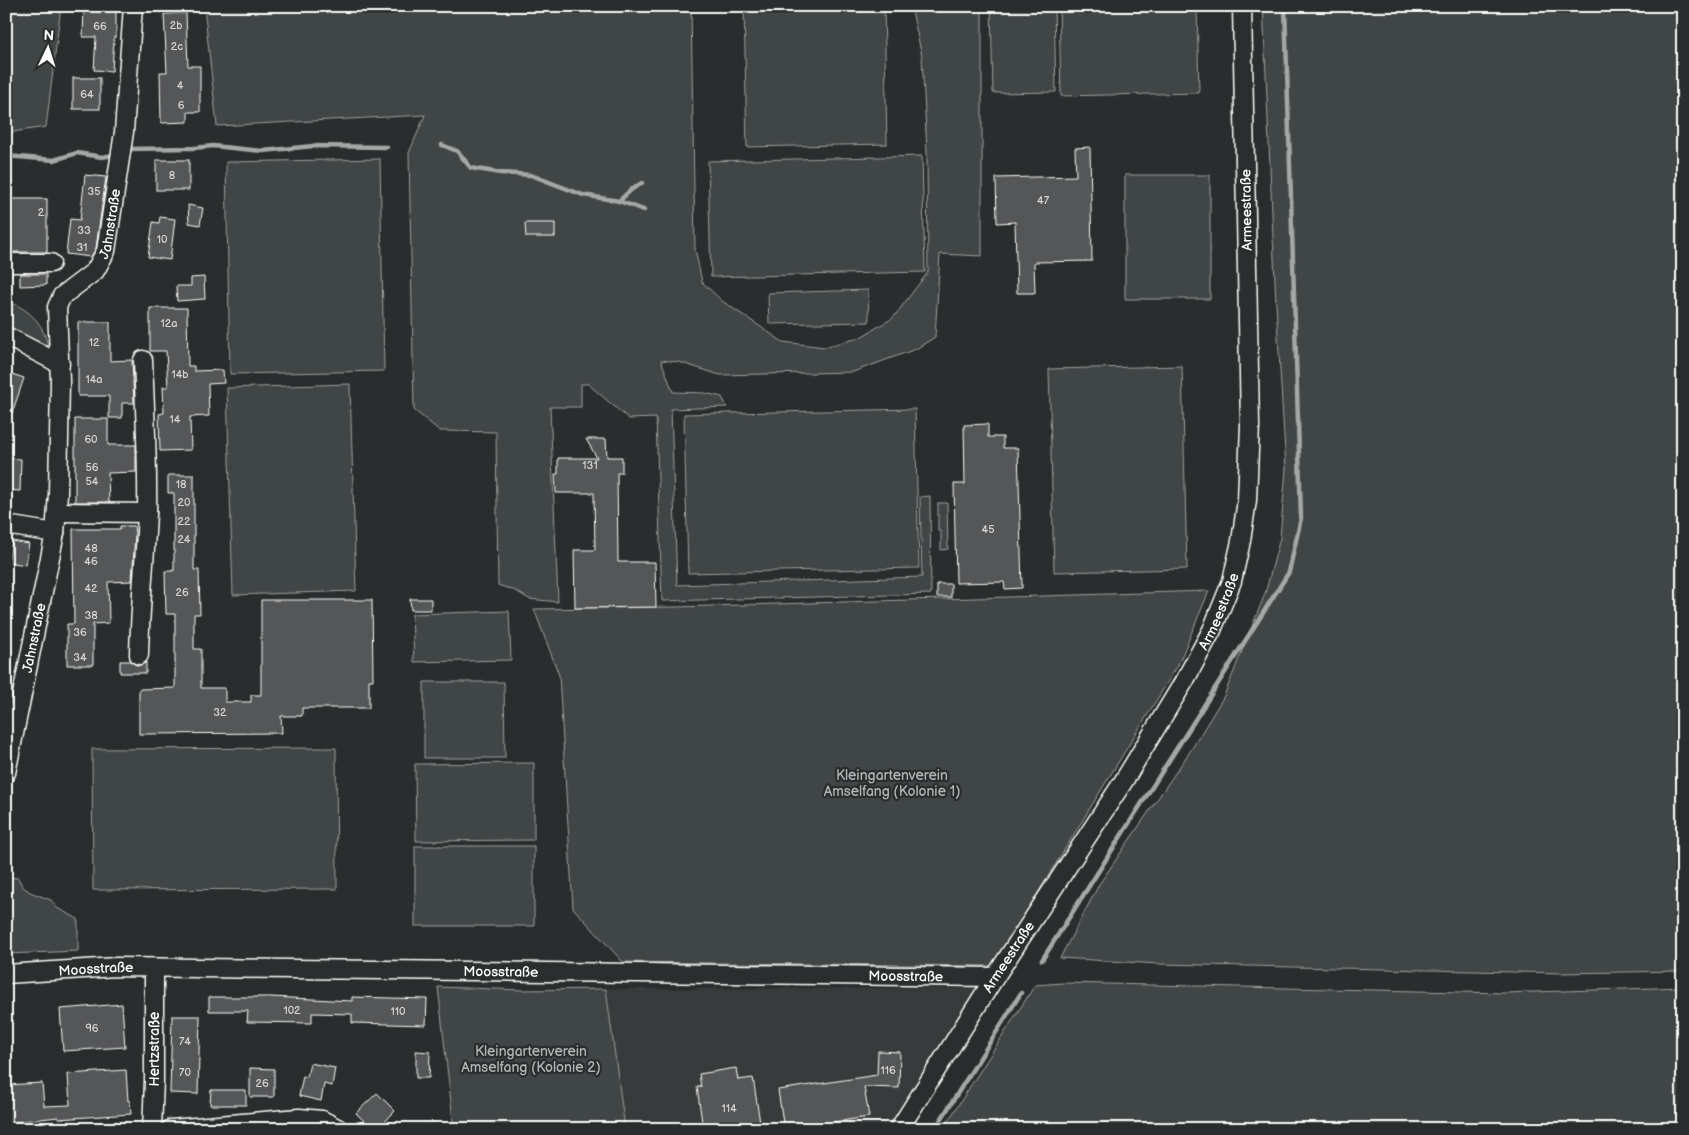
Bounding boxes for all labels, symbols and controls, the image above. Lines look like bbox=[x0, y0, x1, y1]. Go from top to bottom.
house number: 2b bbox=[170, 19, 182, 32]
house number: 66 bbox=[93, 20, 107, 33]
north arrow bbox=[22, 22, 72, 72]
text: N bbox=[43, 27, 55, 44]
house number: 2c bbox=[171, 40, 183, 53]
house number: 4 bbox=[177, 79, 184, 92]
house number: 64 bbox=[80, 88, 94, 101]
house number: 6 bbox=[178, 99, 185, 112]
house number: 8 bbox=[169, 169, 175, 182]
street label: Armeestraße bbox=[1237, 169, 1256, 251]
house number: 35 bbox=[87, 185, 101, 198]
street label: Jahnstraße bbox=[95, 188, 124, 262]
house number: 47 bbox=[1037, 194, 1050, 207]
house number: 2 bbox=[38, 206, 45, 219]
house number: 33 bbox=[77, 224, 91, 237]
house number: 10 bbox=[157, 233, 168, 246]
house number: 31 bbox=[76, 241, 88, 254]
house number: 12a bbox=[161, 317, 177, 330]
house number: 12 bbox=[89, 336, 100, 349]
house number: 14b bbox=[171, 368, 189, 381]
house number: 14a bbox=[85, 373, 103, 386]
house number: 14 bbox=[170, 413, 181, 426]
house number: 60 bbox=[84, 433, 98, 446]
house number: 131 bbox=[582, 459, 598, 472]
house number: 56 bbox=[85, 461, 99, 474]
house number: 54 bbox=[85, 475, 99, 488]
house number: 18 bbox=[176, 478, 186, 491]
house number: 20 bbox=[178, 496, 191, 509]
house number: 22 bbox=[178, 515, 191, 528]
house number: 45 bbox=[981, 523, 995, 536]
house number: 24 bbox=[177, 533, 191, 546]
house number: 48 bbox=[84, 542, 98, 555]
house number: 46 bbox=[84, 555, 98, 568]
street label: Armeestraße bbox=[1195, 572, 1242, 653]
house number: 42 bbox=[84, 582, 98, 595]
house number: 26 bbox=[175, 586, 189, 599]
street label: Jahnstraße bbox=[19, 602, 49, 674]
house number: 38 bbox=[84, 609, 98, 622]
house number: 36 bbox=[73, 626, 87, 639]
house number: 34 bbox=[73, 651, 87, 664]
house number: 32 bbox=[213, 706, 227, 719]
park label: Kleingartenverein Amselfang (Kolonie 1) bbox=[824, 767, 960, 800]
street label: Armeestraße bbox=[979, 918, 1038, 996]
street label: Moosstraße bbox=[58, 959, 133, 980]
street label: Moosstraße bbox=[463, 963, 538, 981]
street label: Moosstraße bbox=[868, 968, 943, 985]
house number: 102 bbox=[283, 1004, 301, 1017]
house number: 110 bbox=[391, 1005, 406, 1018]
street label: Hertzstraße bbox=[146, 1012, 163, 1087]
house number: 96 bbox=[85, 1022, 99, 1035]
house number: 74 bbox=[179, 1035, 191, 1048]
park label: Kleingartenverein Amselfang (Kolonie 2) bbox=[461, 1043, 601, 1076]
house number: 116 bbox=[880, 1064, 896, 1077]
house number: 70 bbox=[179, 1066, 191, 1079]
house number: 26 bbox=[255, 1077, 269, 1090]
house number: 114 bbox=[721, 1102, 737, 1115]

